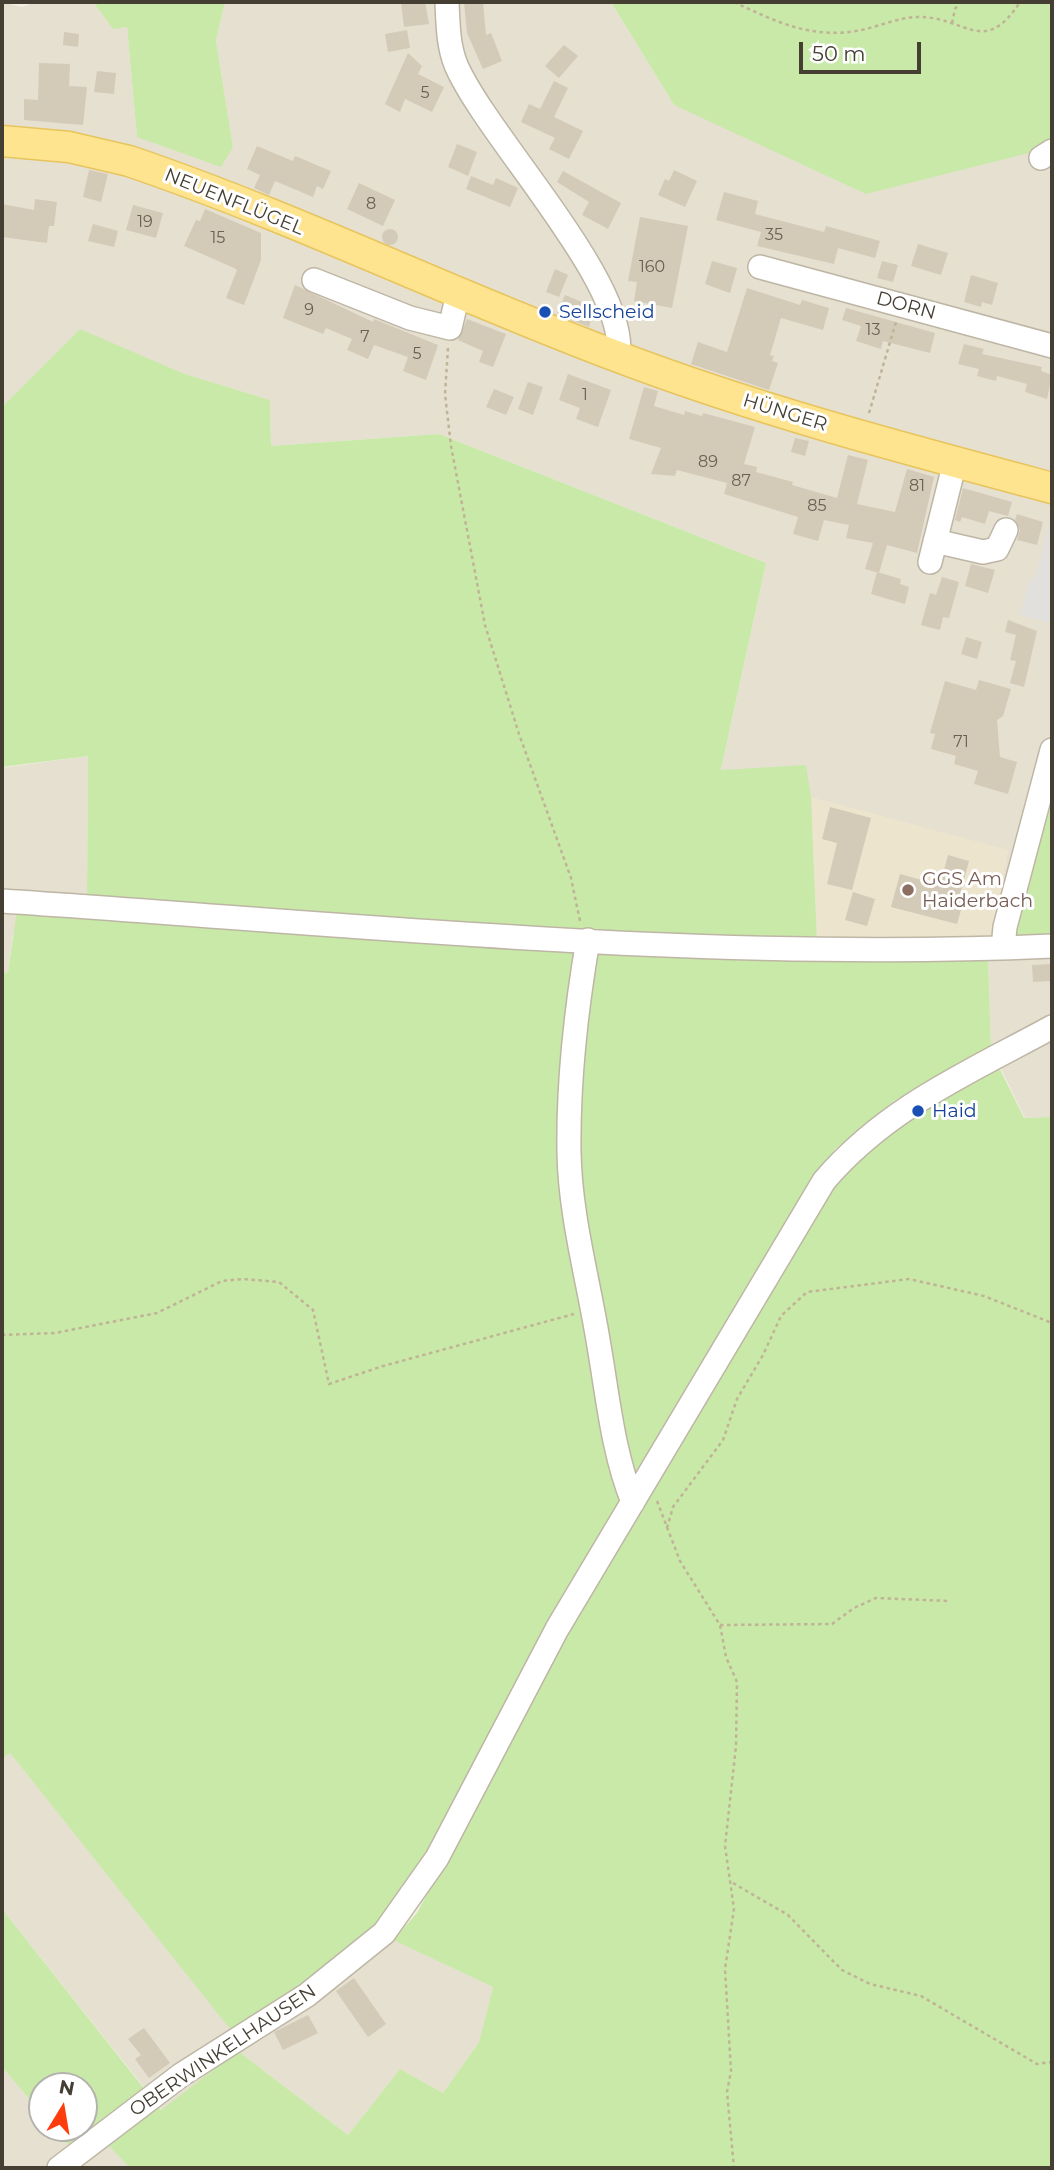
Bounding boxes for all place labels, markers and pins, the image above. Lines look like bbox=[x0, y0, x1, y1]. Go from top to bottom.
place label: Sellscheid bbox=[559, 301, 655, 323]
marker: Sellscheid bbox=[537, 304, 553, 320]
place label: GGS Am Haiderbach bbox=[922, 868, 1033, 912]
marker: GGS Am Haiderbach bbox=[900, 882, 916, 898]
place label: Haid bbox=[932, 1100, 977, 1122]
marker: Haid bbox=[910, 1103, 926, 1119]

